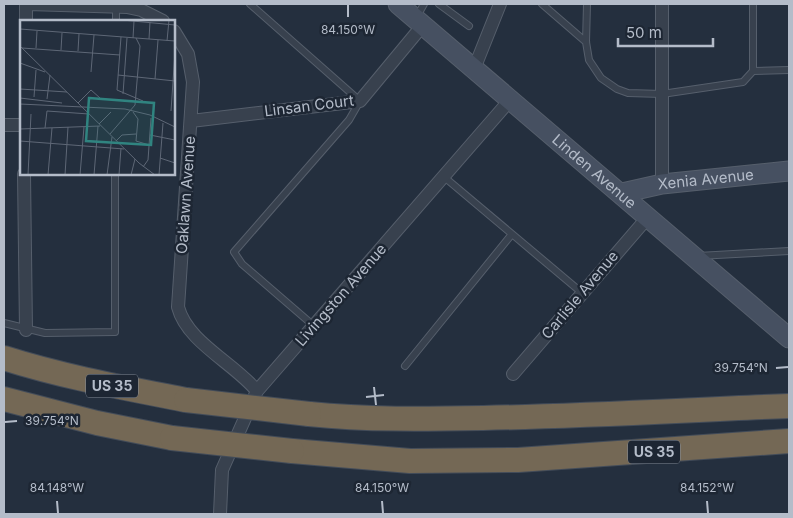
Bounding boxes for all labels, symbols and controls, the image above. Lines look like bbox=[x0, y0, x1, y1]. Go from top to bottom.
scale bar bbox=[618, 15, 713, 47]
inset map bbox=[20, 20, 175, 175]
text: 84.150°W bbox=[321, 22, 375, 37]
text: 50 m bbox=[626, 23, 662, 42]
street label: Linsan Court bbox=[263, 91, 355, 120]
street label: Linden Avenue bbox=[548, 130, 640, 212]
street label: Oaklawn Avenue bbox=[172, 135, 199, 255]
street label: Xenia Avenue bbox=[657, 165, 755, 193]
street label: Livingston Avenue bbox=[291, 240, 390, 350]
street label: Carlisle Avenue bbox=[537, 247, 622, 343]
text: 39.754°N bbox=[714, 360, 768, 375]
road number: US 35 bbox=[86, 374, 138, 398]
text: 39.754°N bbox=[25, 413, 79, 428]
road number: US 35 bbox=[628, 441, 680, 464]
text: 84.148°W bbox=[30, 480, 84, 495]
text: 84.150°W bbox=[355, 480, 409, 495]
text: 84.152°W bbox=[680, 480, 734, 495]

